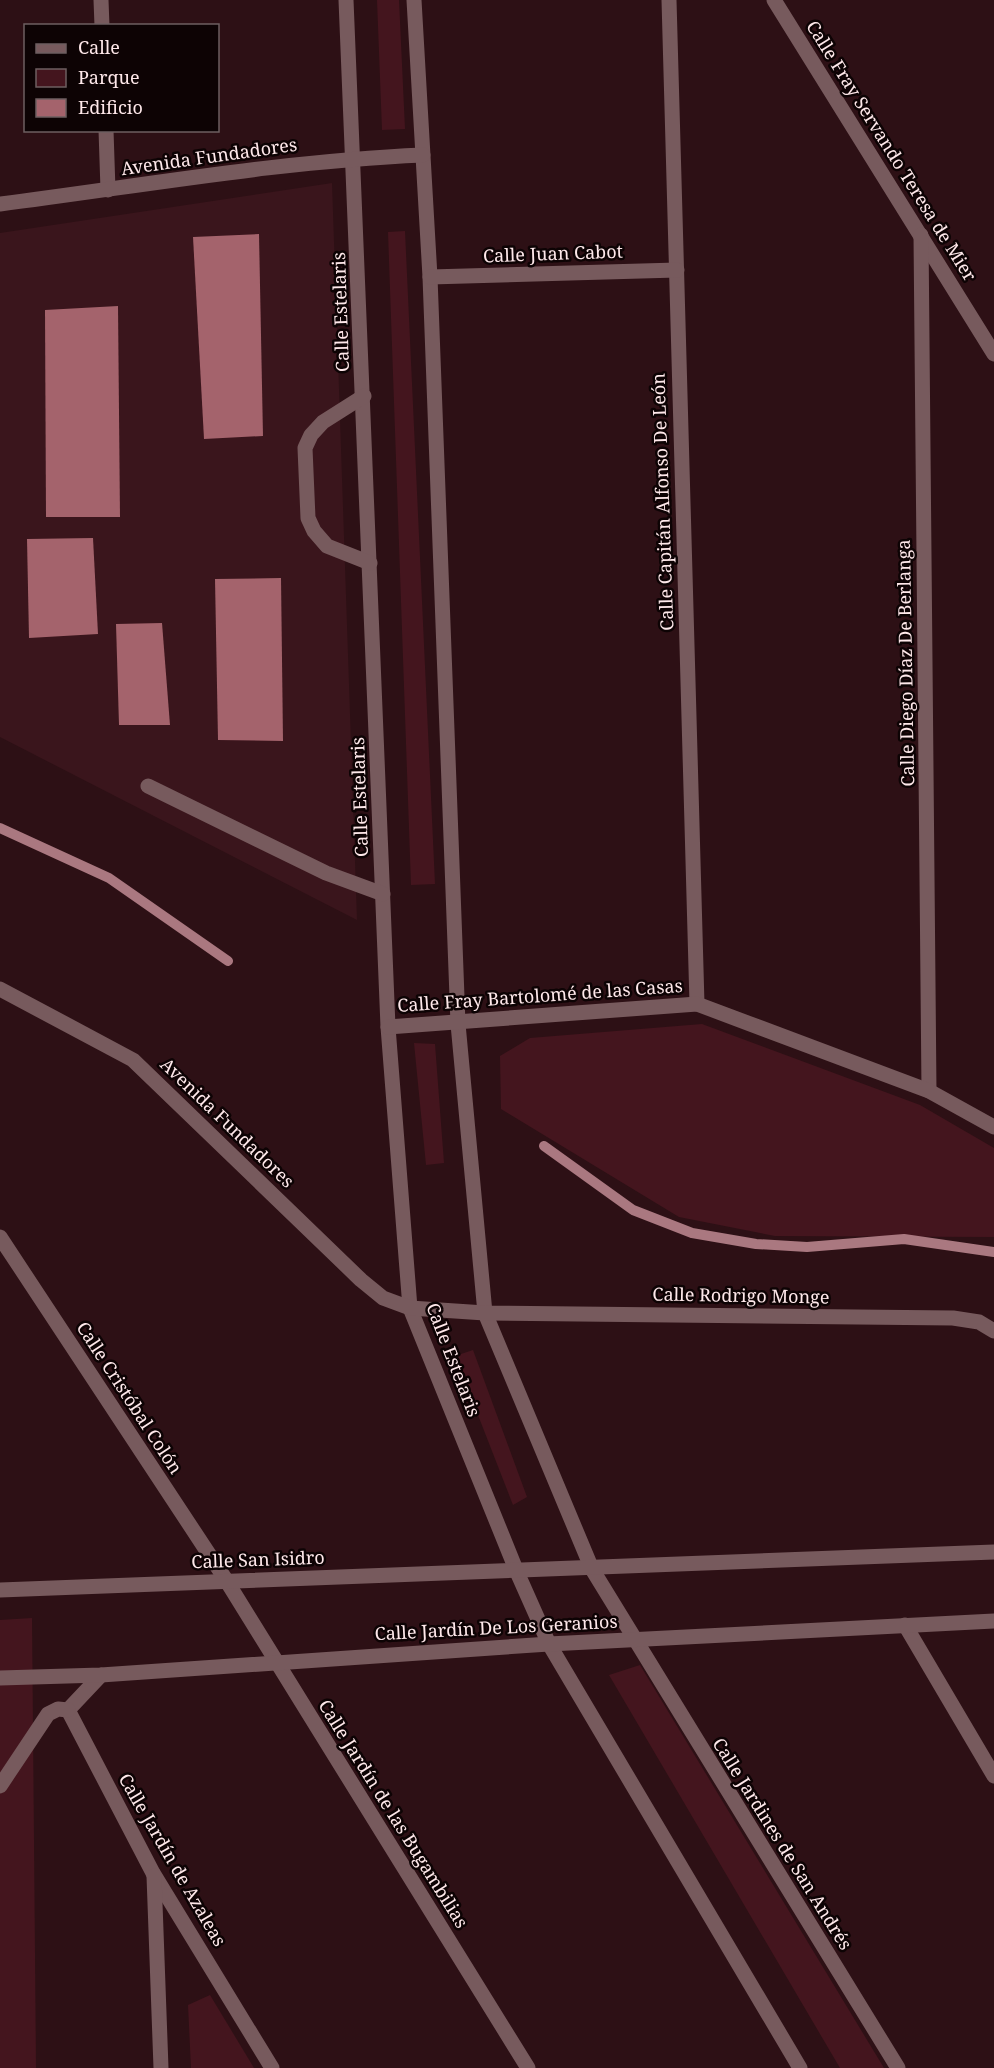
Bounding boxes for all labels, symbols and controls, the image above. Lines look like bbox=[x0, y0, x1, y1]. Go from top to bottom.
street label: Calle Fray Servando Teresa de Mier bbox=[801, 16, 983, 286]
legend bbox=[24, 24, 219, 132]
text: Calle bbox=[78, 35, 120, 59]
text: Parque bbox=[78, 65, 140, 89]
text: Edificio bbox=[78, 95, 143, 119]
street label: Avenida Fundadores bbox=[119, 132, 298, 180]
street label: Calle Juan Cabot bbox=[483, 239, 623, 267]
street label: Calle Estelaris bbox=[326, 252, 354, 372]
street label: Calle Capitán Alfonso De León bbox=[645, 372, 678, 631]
street label: Calle Diego Díaz De Berlanga bbox=[891, 539, 919, 787]
street label: Calle Estelaris bbox=[345, 737, 373, 857]
street label: Calle Fray Bartolomé de las Casas bbox=[397, 973, 683, 1017]
street label: Avenida Fundadores bbox=[156, 1052, 300, 1193]
street label: Calle Rodrigo Monge bbox=[652, 1281, 830, 1309]
street label: Calle Estelaris bbox=[421, 1299, 487, 1420]
street label: Calle Cristóbal Colón bbox=[72, 1317, 188, 1479]
street label: Calle San Isidro bbox=[191, 1545, 325, 1573]
street label: Calle Jardín De Los Geranios bbox=[374, 1609, 618, 1645]
street label: Calle Jardín de las Bugambilias bbox=[313, 1695, 474, 1932]
street label: Calle Jardines de San Andrés bbox=[708, 1733, 858, 1954]
street label: Calle Jardín de Azaleas bbox=[114, 1769, 232, 1950]

